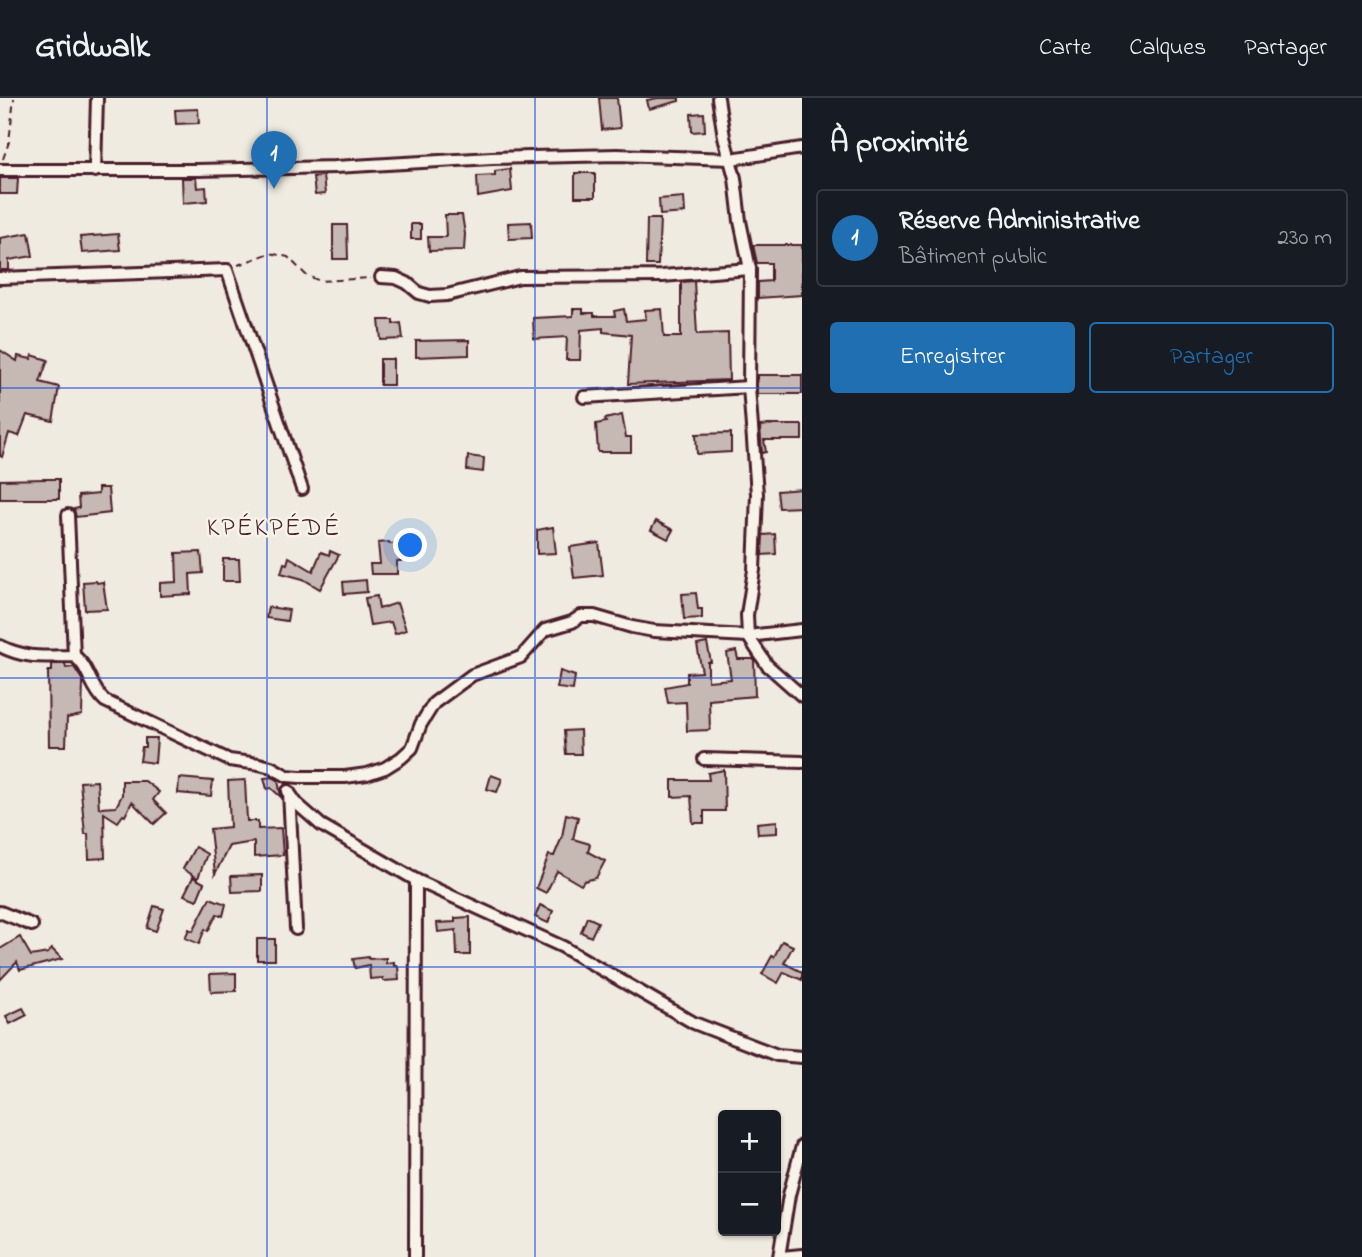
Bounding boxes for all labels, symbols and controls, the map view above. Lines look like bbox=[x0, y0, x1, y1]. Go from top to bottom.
text: Gridwalk bbox=[35, 24, 150, 72]
text: Carte bbox=[1039, 31, 1091, 66]
text: Calques bbox=[1129, 31, 1206, 66]
text: Partager bbox=[1244, 31, 1327, 66]
text: À proximité bbox=[830, 122, 968, 166]
pin: 1 bbox=[251, 131, 297, 189]
text: Réserve Administrative bbox=[899, 203, 1140, 241]
text: 1 bbox=[851, 222, 859, 255]
text: 230 m bbox=[1278, 222, 1332, 255]
text: Bâtiment public bbox=[899, 241, 1047, 274]
button: Enregistrer bbox=[830, 322, 1075, 393]
button: Partager bbox=[1089, 322, 1334, 393]
district label: KPÉKPÉDÉ bbox=[207, 510, 341, 548]
your location bbox=[393, 528, 427, 562]
map controls bbox=[718, 1110, 781, 1236]
button: + bbox=[718, 1110, 781, 1173]
button: − bbox=[718, 1173, 781, 1236]

